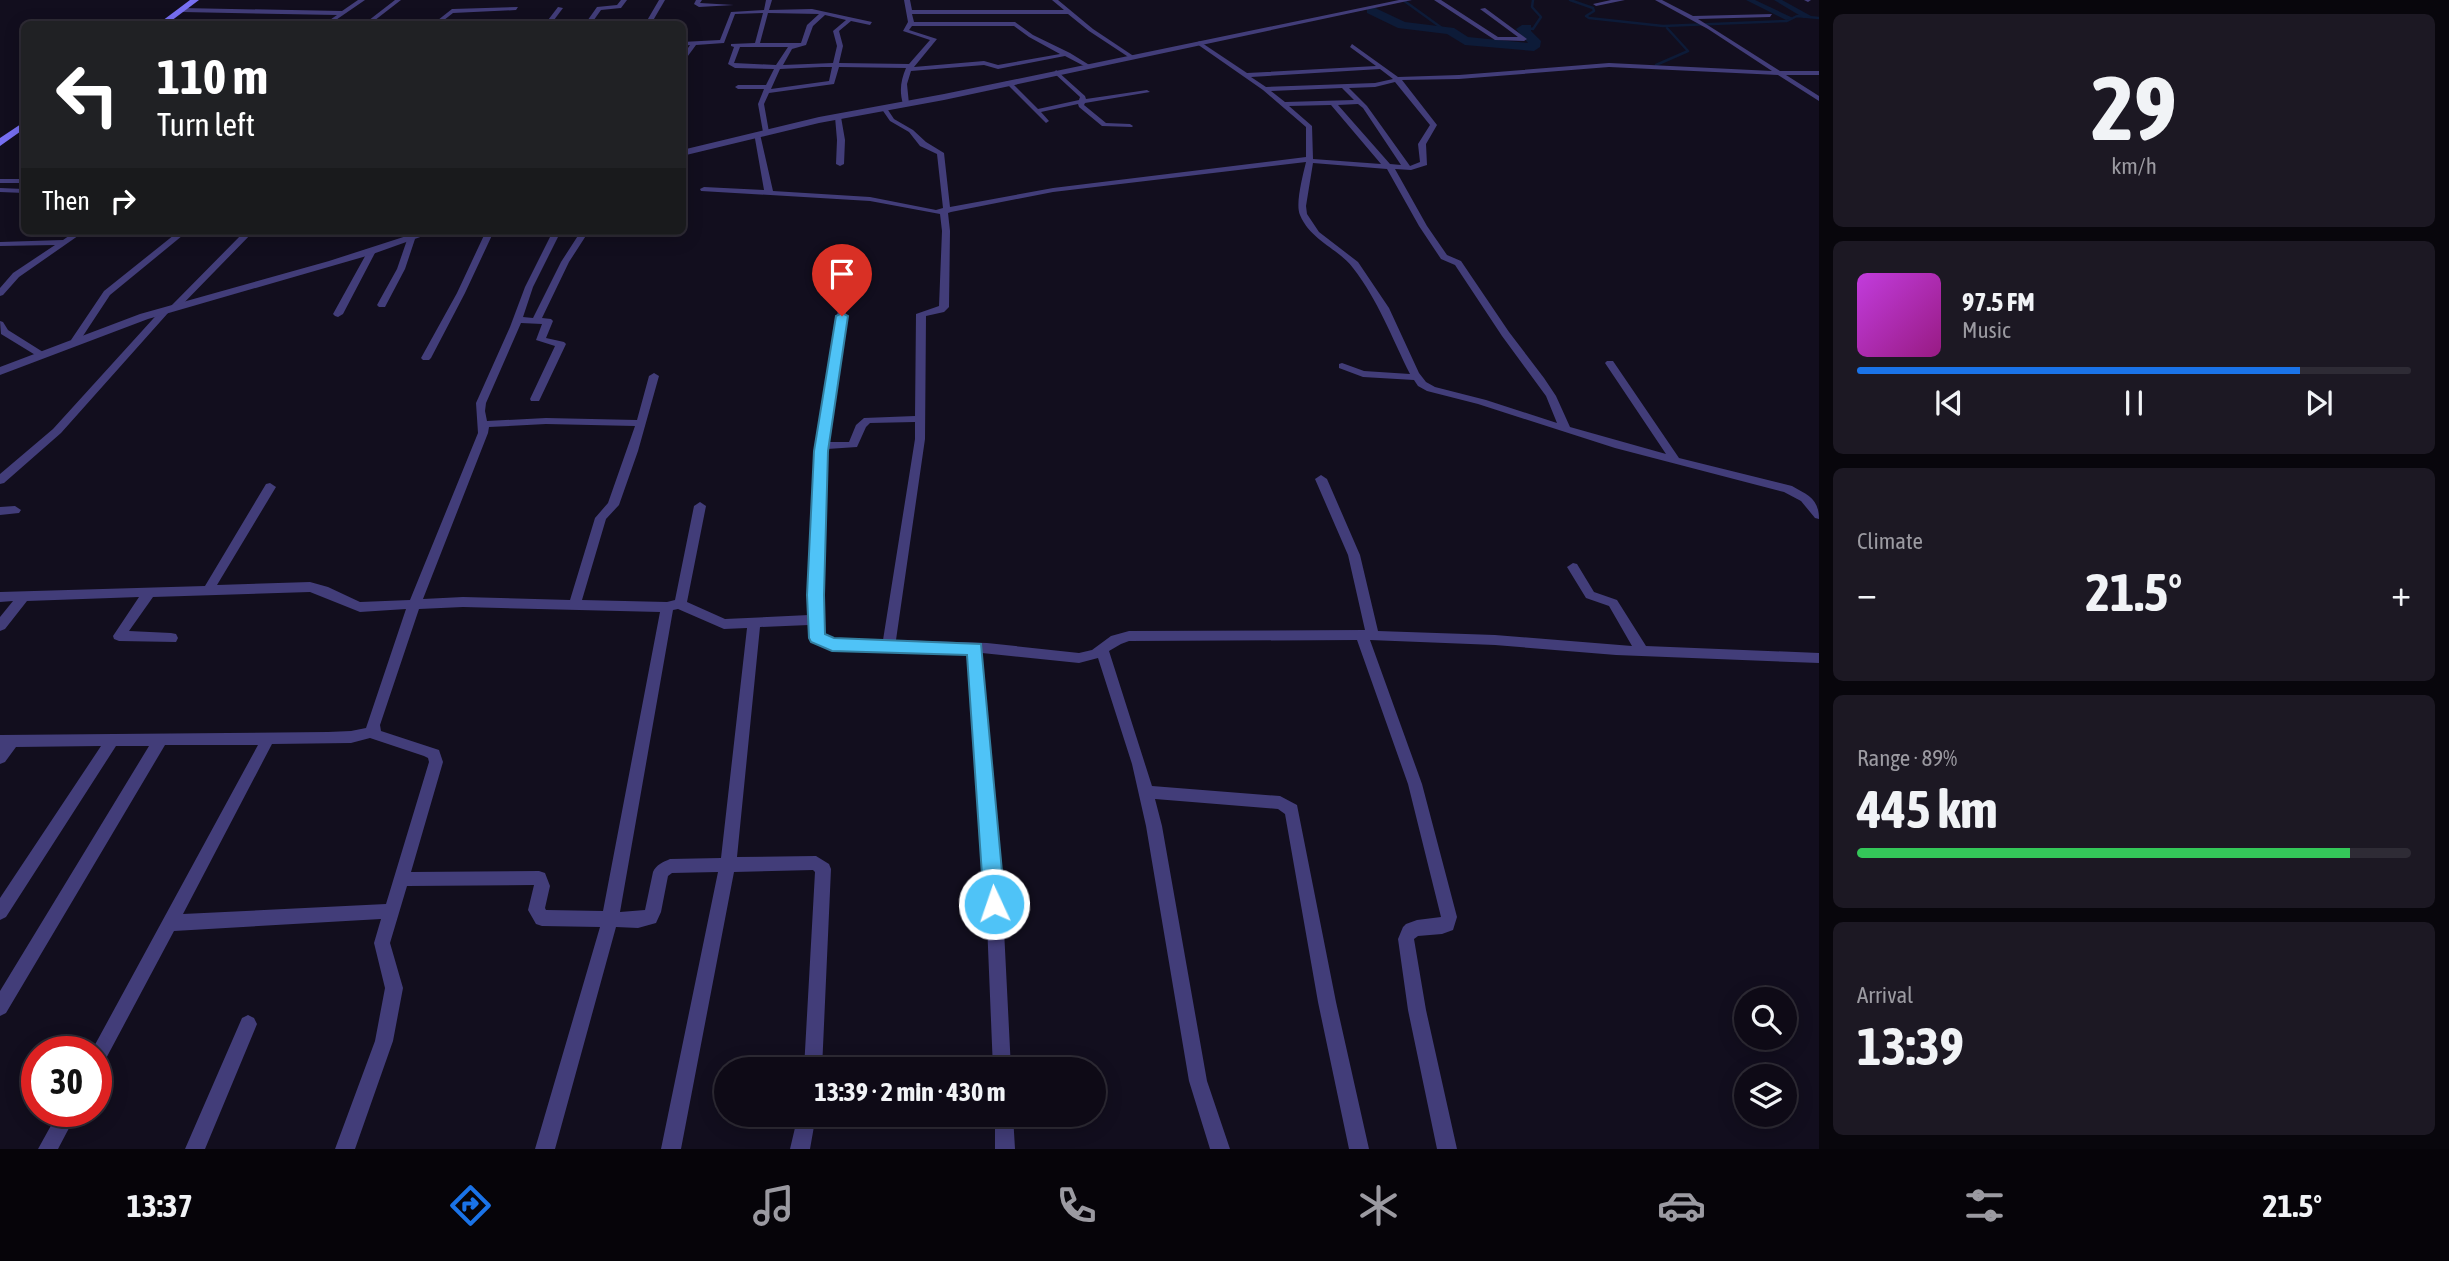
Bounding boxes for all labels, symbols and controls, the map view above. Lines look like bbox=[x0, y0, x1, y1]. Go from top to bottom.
text: 110 m bbox=[157, 48, 268, 104]
icon: left bbox=[42, 49, 133, 140]
text: 29 bbox=[2091, 55, 2177, 159]
text: Turn left bbox=[157, 106, 255, 143]
text: km/h bbox=[2111, 153, 2157, 179]
icon: right bbox=[104, 182, 142, 220]
text: Then bbox=[42, 186, 90, 216]
pin bbox=[812, 244, 872, 316]
icon: arrive bbox=[823, 255, 861, 293]
text: 97.5 FM bbox=[1962, 287, 2035, 317]
text: Music bbox=[1962, 317, 2010, 343]
icon: previous bbox=[1930, 384, 1968, 422]
icon: pause bbox=[2115, 384, 2153, 422]
icon: next bbox=[2300, 384, 2338, 422]
text: Climate bbox=[1857, 528, 1923, 554]
text: 21.5° bbox=[2086, 562, 2182, 622]
text: − bbox=[1857, 571, 1877, 614]
text: + bbox=[2391, 571, 2411, 614]
text: Range · 89% bbox=[1857, 745, 1957, 771]
text: 445 km bbox=[1857, 779, 1998, 839]
position arrow bbox=[957, 867, 1031, 941]
text: Arrival bbox=[1857, 982, 1913, 1008]
map controls bbox=[1734, 987, 1797, 1127]
button: search bbox=[1734, 987, 1797, 1050]
text: 13:39 bbox=[1857, 1016, 1964, 1076]
speed limit sign: 30 bbox=[21, 1036, 112, 1127]
button: layers bbox=[1734, 1064, 1797, 1127]
text: 13:39 · 2 min · 430 m bbox=[815, 1077, 1005, 1107]
icon: directions bbox=[446, 1181, 495, 1230]
icon: music bbox=[749, 1181, 798, 1230]
icon: phone bbox=[1052, 1181, 1101, 1230]
icon: climate bbox=[1354, 1181, 1403, 1230]
icon: car bbox=[1657, 1181, 1706, 1230]
icon: filters bbox=[1960, 1181, 2009, 1230]
text: 13:37 bbox=[127, 1187, 193, 1224]
text: 21.5° bbox=[2262, 1187, 2322, 1224]

